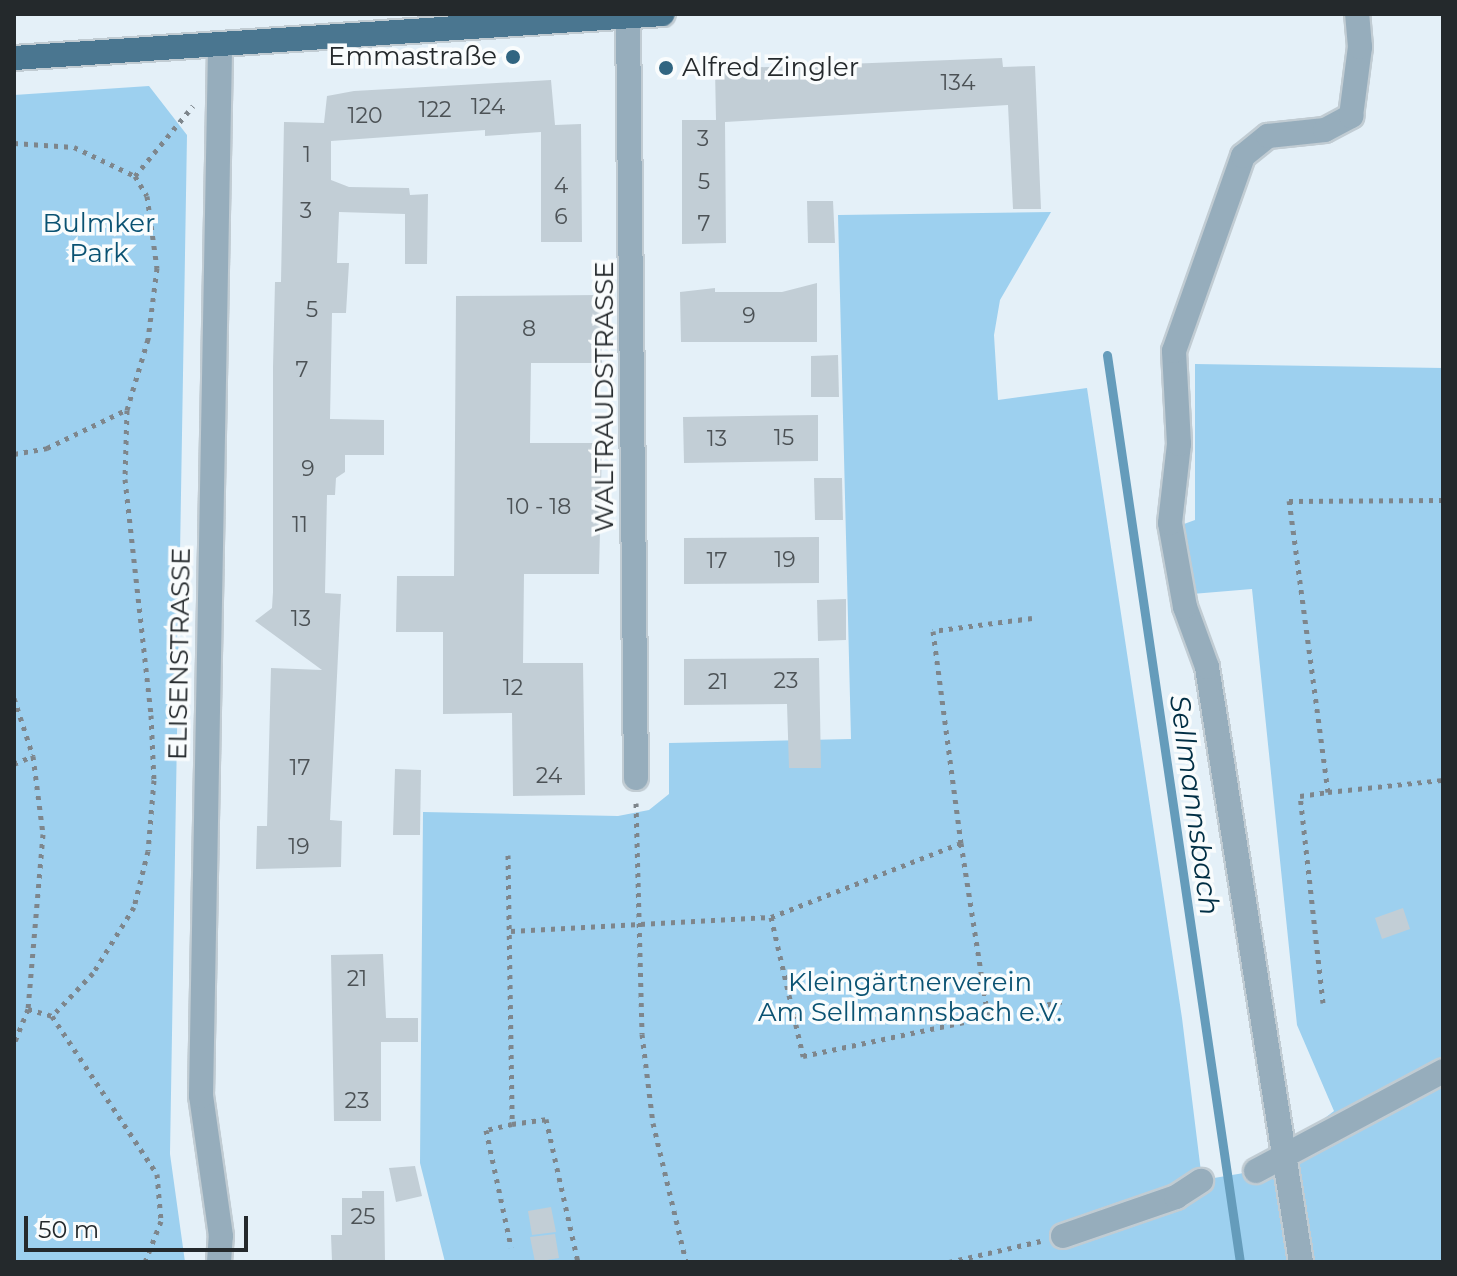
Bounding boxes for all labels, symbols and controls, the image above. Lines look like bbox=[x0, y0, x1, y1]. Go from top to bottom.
place label: Emmastraße bbox=[328, 41, 497, 73]
marker: Emmastraße bbox=[504, 48, 522, 66]
place label: Alfred Zingler bbox=[682, 52, 859, 84]
marker: Alfred Zingler bbox=[657, 59, 675, 77]
house number: 134 bbox=[941, 70, 975, 96]
house number: 124 bbox=[471, 94, 505, 120]
house number: 122 bbox=[419, 97, 451, 123]
house number: 120 bbox=[348, 103, 382, 129]
house number: 3 bbox=[697, 126, 709, 152]
house number: 1 bbox=[303, 142, 311, 168]
house number: 5 bbox=[698, 169, 710, 195]
house number: 4 bbox=[554, 173, 568, 199]
house number: 3 bbox=[300, 198, 312, 224]
house number: 6 bbox=[554, 204, 568, 230]
park label: Bulmker Park bbox=[43, 208, 155, 270]
house number: 7 bbox=[698, 211, 710, 237]
street label: WALTRAUDSTRASSE bbox=[589, 261, 621, 533]
house number: 5 bbox=[306, 297, 318, 323]
house number: 9 bbox=[742, 303, 756, 329]
house number: 8 bbox=[522, 316, 536, 342]
house number: 7 bbox=[296, 357, 308, 383]
house number: 15 bbox=[774, 425, 794, 451]
house number: 13 bbox=[707, 426, 727, 452]
house number: 9 bbox=[301, 456, 315, 482]
house number: 10 - 18 bbox=[507, 494, 571, 520]
house number: 11 bbox=[292, 512, 308, 538]
street label: ELISENSTRASSE bbox=[163, 547, 197, 761]
house number: 19 bbox=[774, 547, 796, 573]
house number: 17 bbox=[707, 548, 727, 574]
house number: 13 bbox=[291, 606, 311, 632]
house number: 23 bbox=[774, 668, 798, 694]
house number: 21 bbox=[708, 669, 728, 695]
house number: 12 bbox=[503, 675, 523, 701]
water label: Sellmannsbach bbox=[1163, 693, 1227, 917]
house number: 17 bbox=[290, 755, 310, 781]
house number: 24 bbox=[536, 763, 562, 789]
house number: 19 bbox=[288, 834, 310, 860]
house number: 21 bbox=[347, 966, 367, 992]
park label: Kleingärtnerverein Am Sellmannsbach e.V. bbox=[758, 967, 1062, 1028]
house number: 23 bbox=[345, 1088, 369, 1114]
scale bar bbox=[28, 1200, 252, 1250]
house number: 25 bbox=[351, 1204, 375, 1230]
text: 50 m bbox=[38, 1215, 99, 1244]

